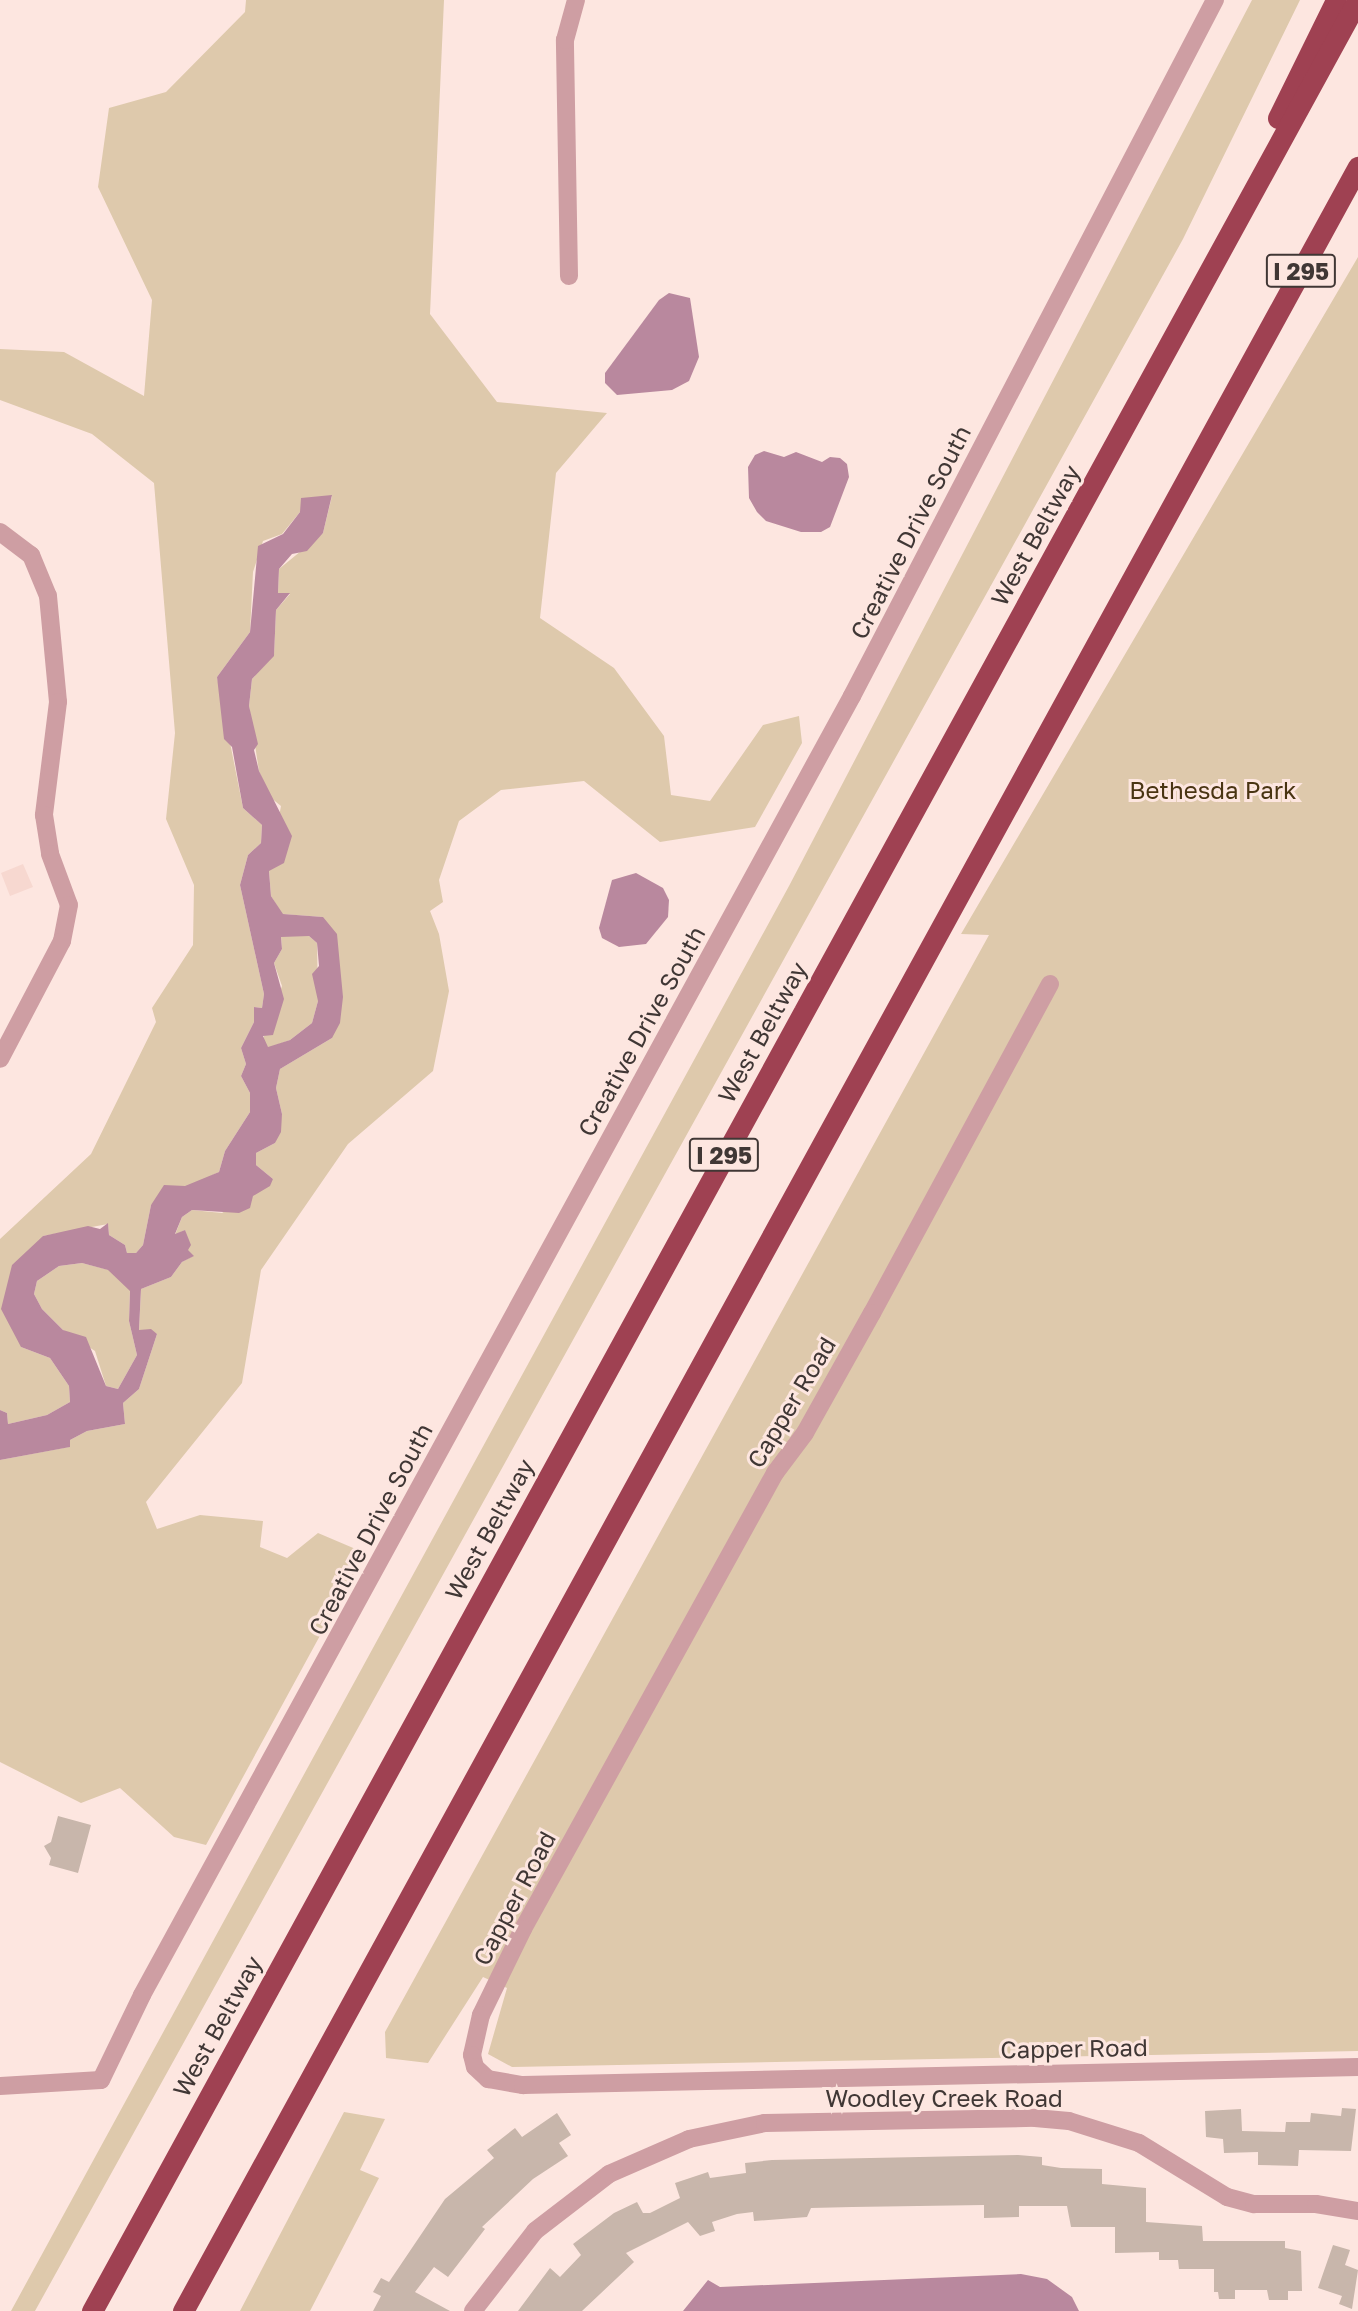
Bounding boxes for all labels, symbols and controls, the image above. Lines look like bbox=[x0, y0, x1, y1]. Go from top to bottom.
road number: I 295 bbox=[1264, 252, 1338, 290]
street label: Creative Drive South bbox=[844, 420, 976, 644]
street label: West Beltway bbox=[984, 459, 1086, 611]
park label: Bethesda Park bbox=[1129, 776, 1297, 804]
street label: Creative Drive South bbox=[571, 921, 711, 1141]
street label: West Beltway bbox=[711, 956, 813, 1108]
road number: I 295 bbox=[687, 1136, 761, 1174]
street label: Capper Road bbox=[741, 1331, 841, 1473]
street label: Creative Drive South bbox=[302, 1418, 438, 1640]
street label: West Beltway bbox=[438, 1453, 540, 1605]
street label: Capper Road bbox=[467, 1826, 561, 1970]
street label: West Beltway bbox=[166, 1950, 268, 2102]
street label: Capper Road bbox=[1000, 2032, 1148, 2064]
street label: Woodley Creek Road bbox=[825, 2084, 1063, 2112]

